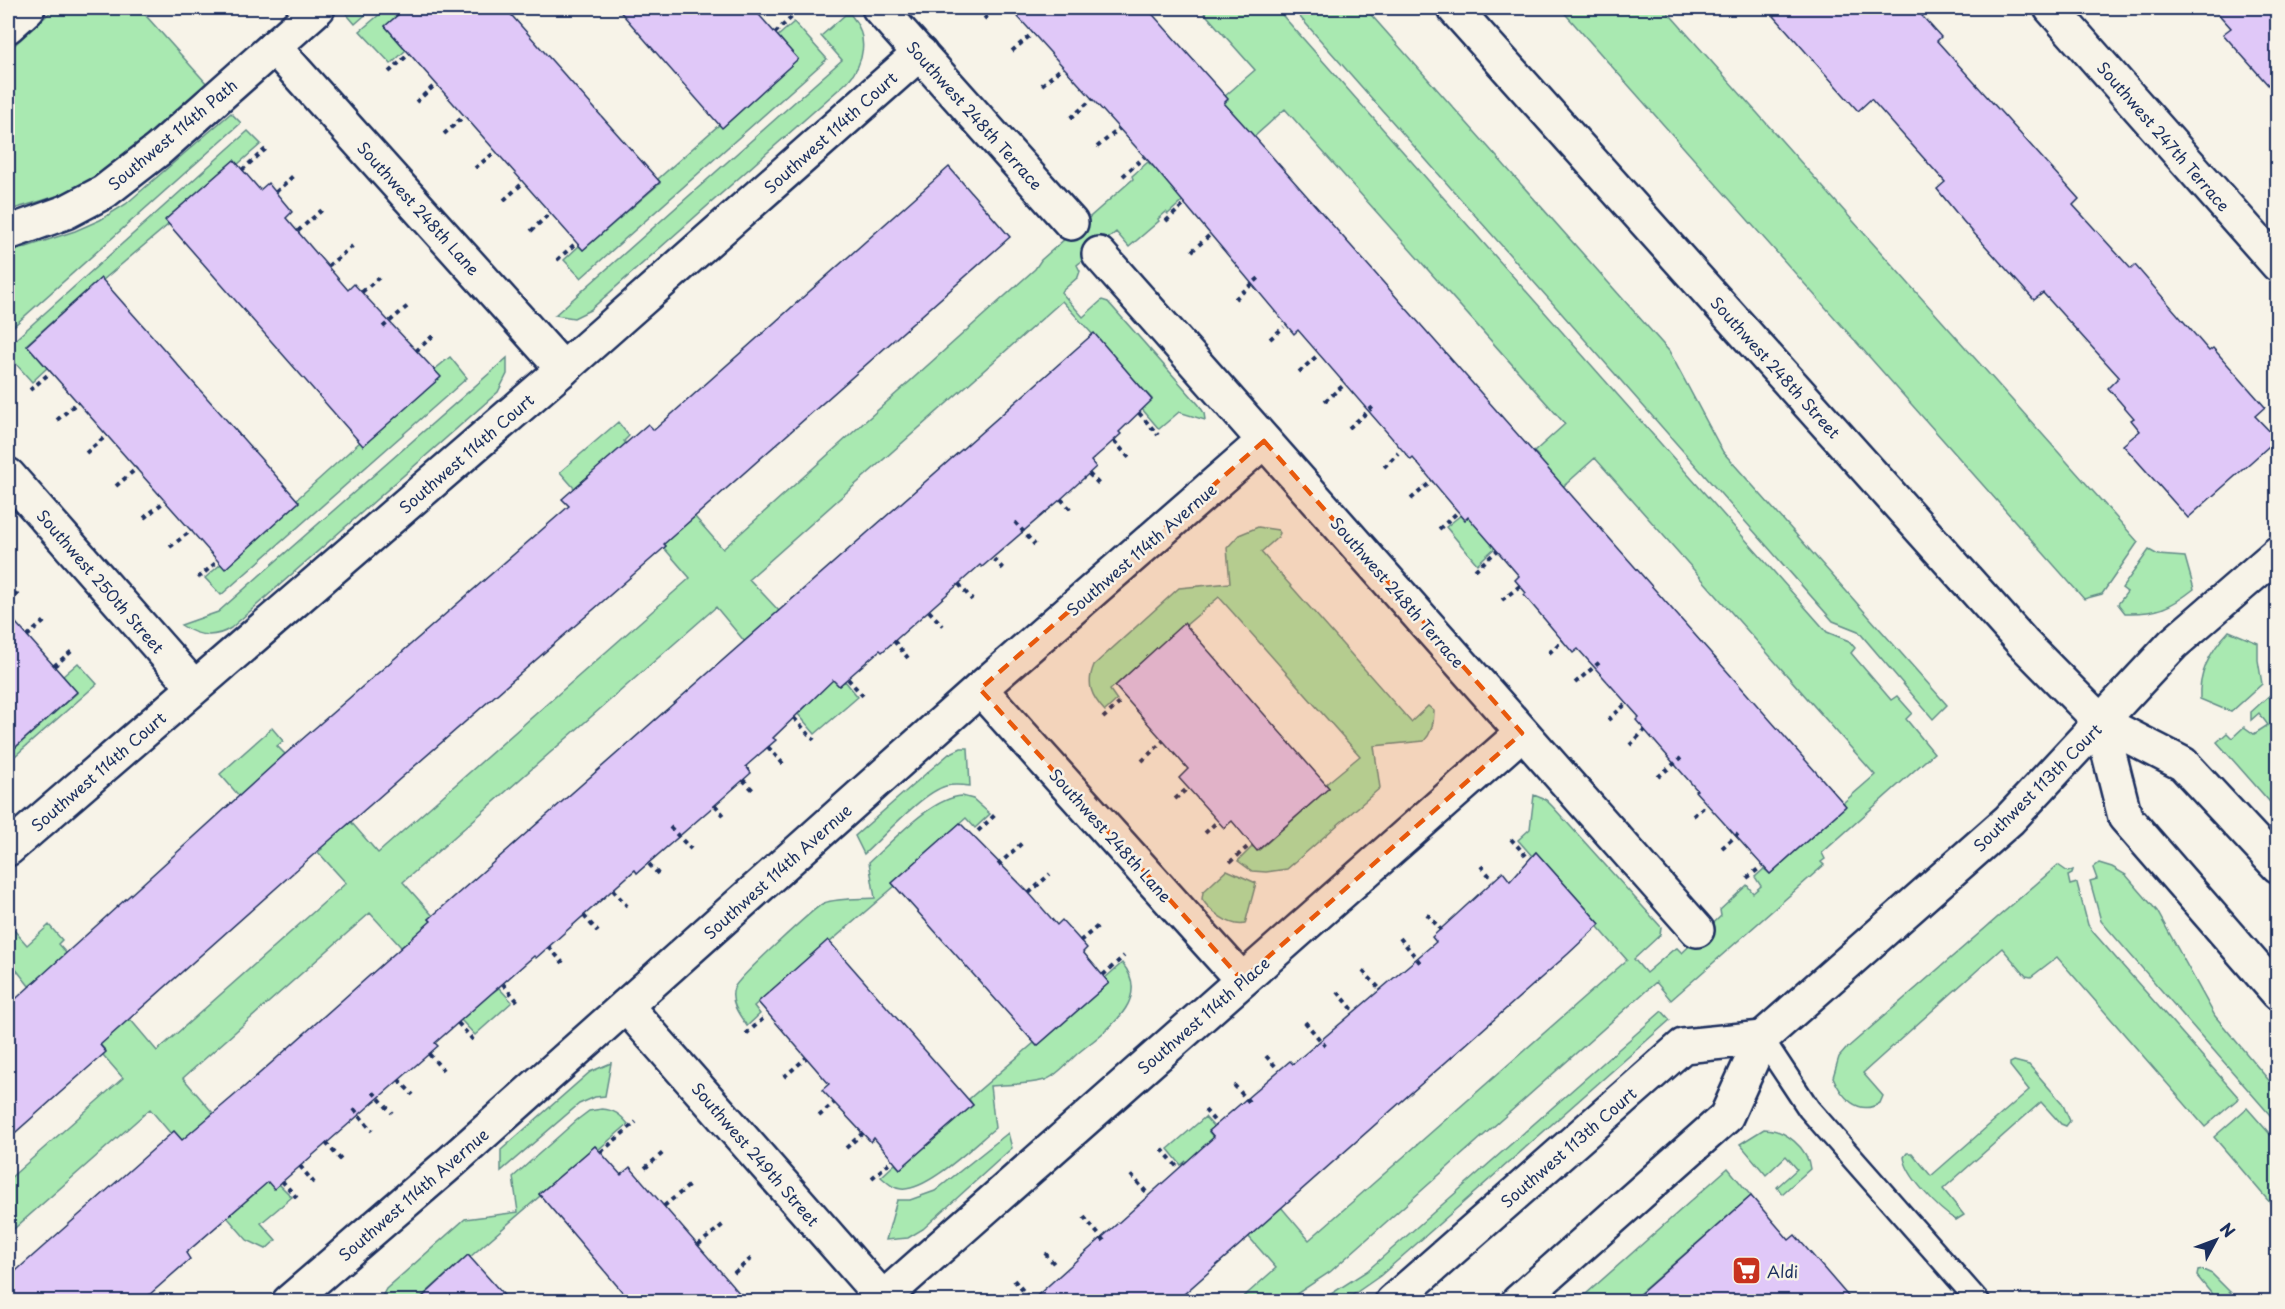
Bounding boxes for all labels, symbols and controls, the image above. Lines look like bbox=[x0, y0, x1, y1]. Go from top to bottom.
street label: Southwest 248th Terrace bbox=[901, 35, 1049, 195]
street label: Southwest 247th Terrace bbox=[2092, 56, 2236, 216]
street label: Southwest 114th Court bbox=[758, 65, 902, 198]
street label: Southwest 114th Path bbox=[102, 73, 242, 195]
street label: Southwest 248th Lane bbox=[352, 136, 486, 280]
street label: Southwest 248th Street bbox=[1706, 291, 1847, 444]
street label: Southwest 114th Court bbox=[393, 387, 539, 518]
street label: Southwest 114th Avernue bbox=[1061, 477, 1221, 621]
street label: Southwest 250th Street bbox=[32, 504, 171, 659]
street label: Southwest 248th Terrace bbox=[1326, 511, 1470, 673]
street label: Southwest 114th Court bbox=[25, 705, 171, 836]
street label: Southwest 113th Court bbox=[1967, 717, 2107, 857]
street label: Southwest 248th Lane bbox=[1044, 763, 1178, 907]
street label: Southwest 114th Avernue bbox=[698, 798, 857, 944]
street label: Southwest 114th Place bbox=[1132, 951, 1274, 1079]
street label: Southwest 249th Street bbox=[687, 1077, 826, 1232]
street label: Southwest 113th Court bbox=[1495, 1081, 1641, 1213]
street label: Southwest 114th Avernue bbox=[333, 1122, 493, 1266]
north arrow bbox=[2186, 1210, 2246, 1270]
text: N bbox=[2215, 1217, 2241, 1242]
supermarket icon: Aldi bbox=[1730, 1255, 1762, 1287]
place label: Aldi bbox=[1767, 1259, 1798, 1283]

